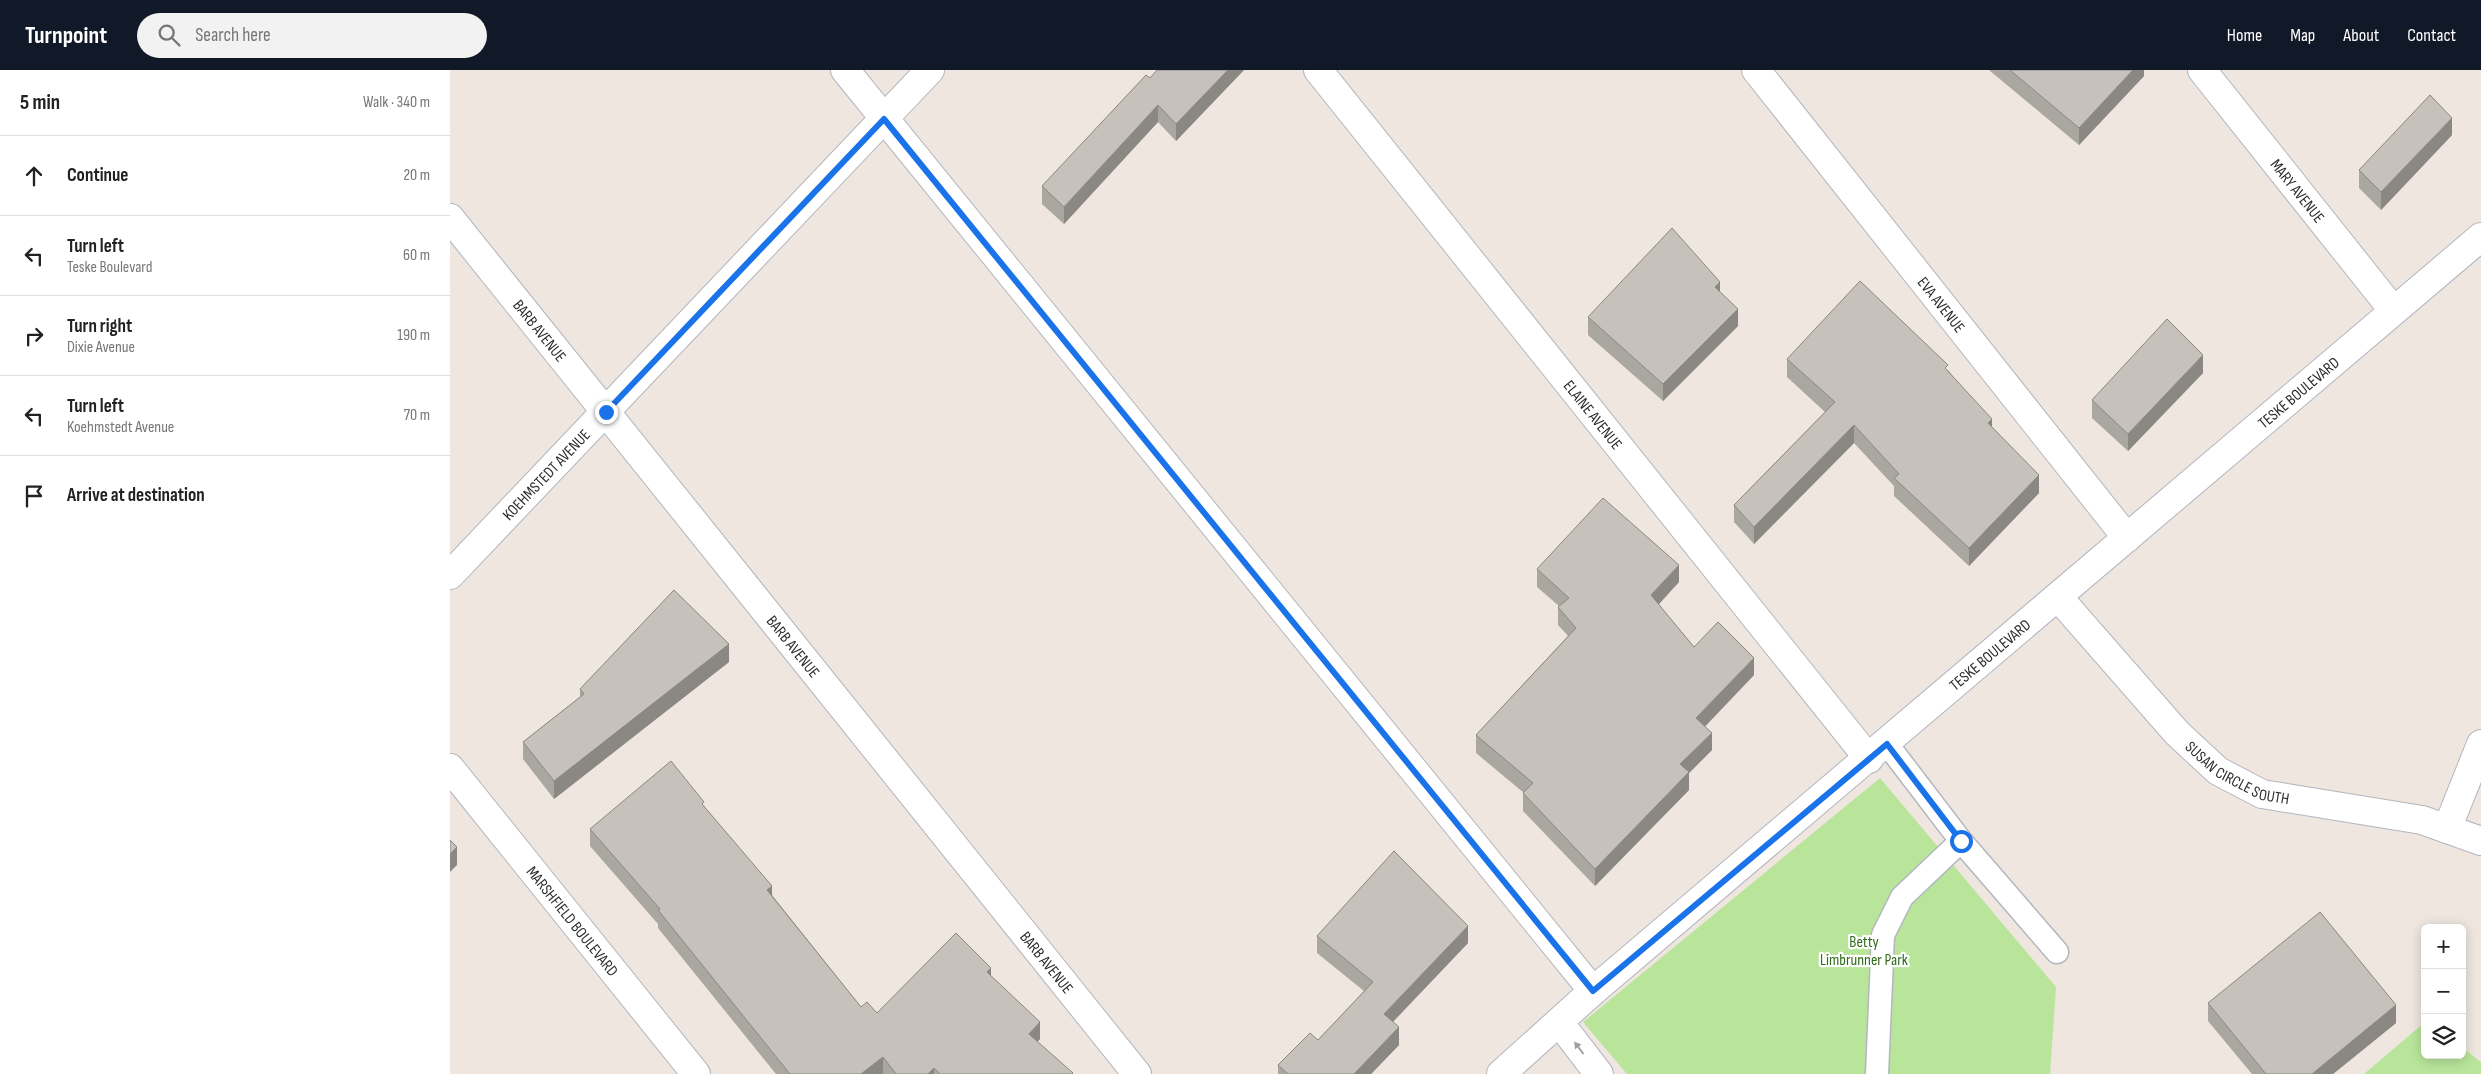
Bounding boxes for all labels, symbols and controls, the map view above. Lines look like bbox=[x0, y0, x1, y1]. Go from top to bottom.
search box bbox=[137, 13, 487, 58]
text: Turnpoint bbox=[25, 21, 107, 50]
icon: search bbox=[155, 21, 183, 49]
text: Search here bbox=[195, 24, 271, 47]
text: Home bbox=[2227, 25, 2262, 46]
text: Map bbox=[2290, 25, 2315, 46]
text: About bbox=[2343, 25, 2379, 46]
text: Contact bbox=[2407, 25, 2456, 46]
text: 5 min bbox=[20, 90, 60, 115]
text: Walk · 340 m bbox=[363, 93, 430, 112]
street label: MARY AVENUE bbox=[2266, 156, 2328, 227]
icon: ahead bbox=[20, 162, 48, 190]
text: Continue bbox=[67, 164, 128, 187]
text: 20 m bbox=[403, 166, 430, 185]
text: Turn left bbox=[67, 235, 124, 258]
icon: left bbox=[20, 242, 48, 270]
text: 60 m bbox=[403, 246, 430, 265]
text: Teske Boulevard bbox=[67, 258, 152, 277]
street label: EVA AVENUE bbox=[1913, 274, 1968, 337]
street label: BARB AVENUE bbox=[508, 296, 570, 366]
text: Turn right bbox=[67, 315, 132, 338]
icon: right bbox=[20, 322, 48, 350]
text: 190 m bbox=[397, 326, 430, 345]
text: Dixie Avenue bbox=[67, 338, 135, 357]
street label: TESKE BOULEVARD bbox=[2255, 353, 2344, 433]
street label: ELAINE AVENUE bbox=[1559, 377, 1626, 454]
text: Turn left bbox=[67, 395, 124, 418]
route end bbox=[595, 401, 618, 424]
icon: left bbox=[20, 402, 48, 430]
text: 70 m bbox=[404, 406, 430, 425]
text: Koehmstedt Avenue bbox=[67, 418, 174, 437]
street label: KOEHMSTEDT AVENUE bbox=[499, 426, 595, 525]
icon: arrive bbox=[20, 482, 48, 510]
text: Arrive at destination bbox=[67, 484, 205, 507]
street label: BARB AVENUE bbox=[762, 612, 823, 682]
street label: TESKE BOULEVARD bbox=[1946, 616, 2035, 695]
street label: SUSAN CIRCLE SOUTH bbox=[2181, 738, 2290, 809]
route start bbox=[1950, 830, 1973, 853]
street label: MARSHFIELD BOULEVARD bbox=[522, 863, 622, 981]
map controls bbox=[2421, 924, 2466, 1059]
button: + bbox=[2421, 924, 2466, 969]
street label: BARB AVENUE bbox=[1015, 928, 1076, 998]
park label: Betty Limbrunner Park bbox=[1820, 933, 1908, 970]
button: − bbox=[2421, 969, 2466, 1014]
button: layers bbox=[2421, 1014, 2466, 1059]
one-way arrow bbox=[1574, 1041, 1584, 1055]

